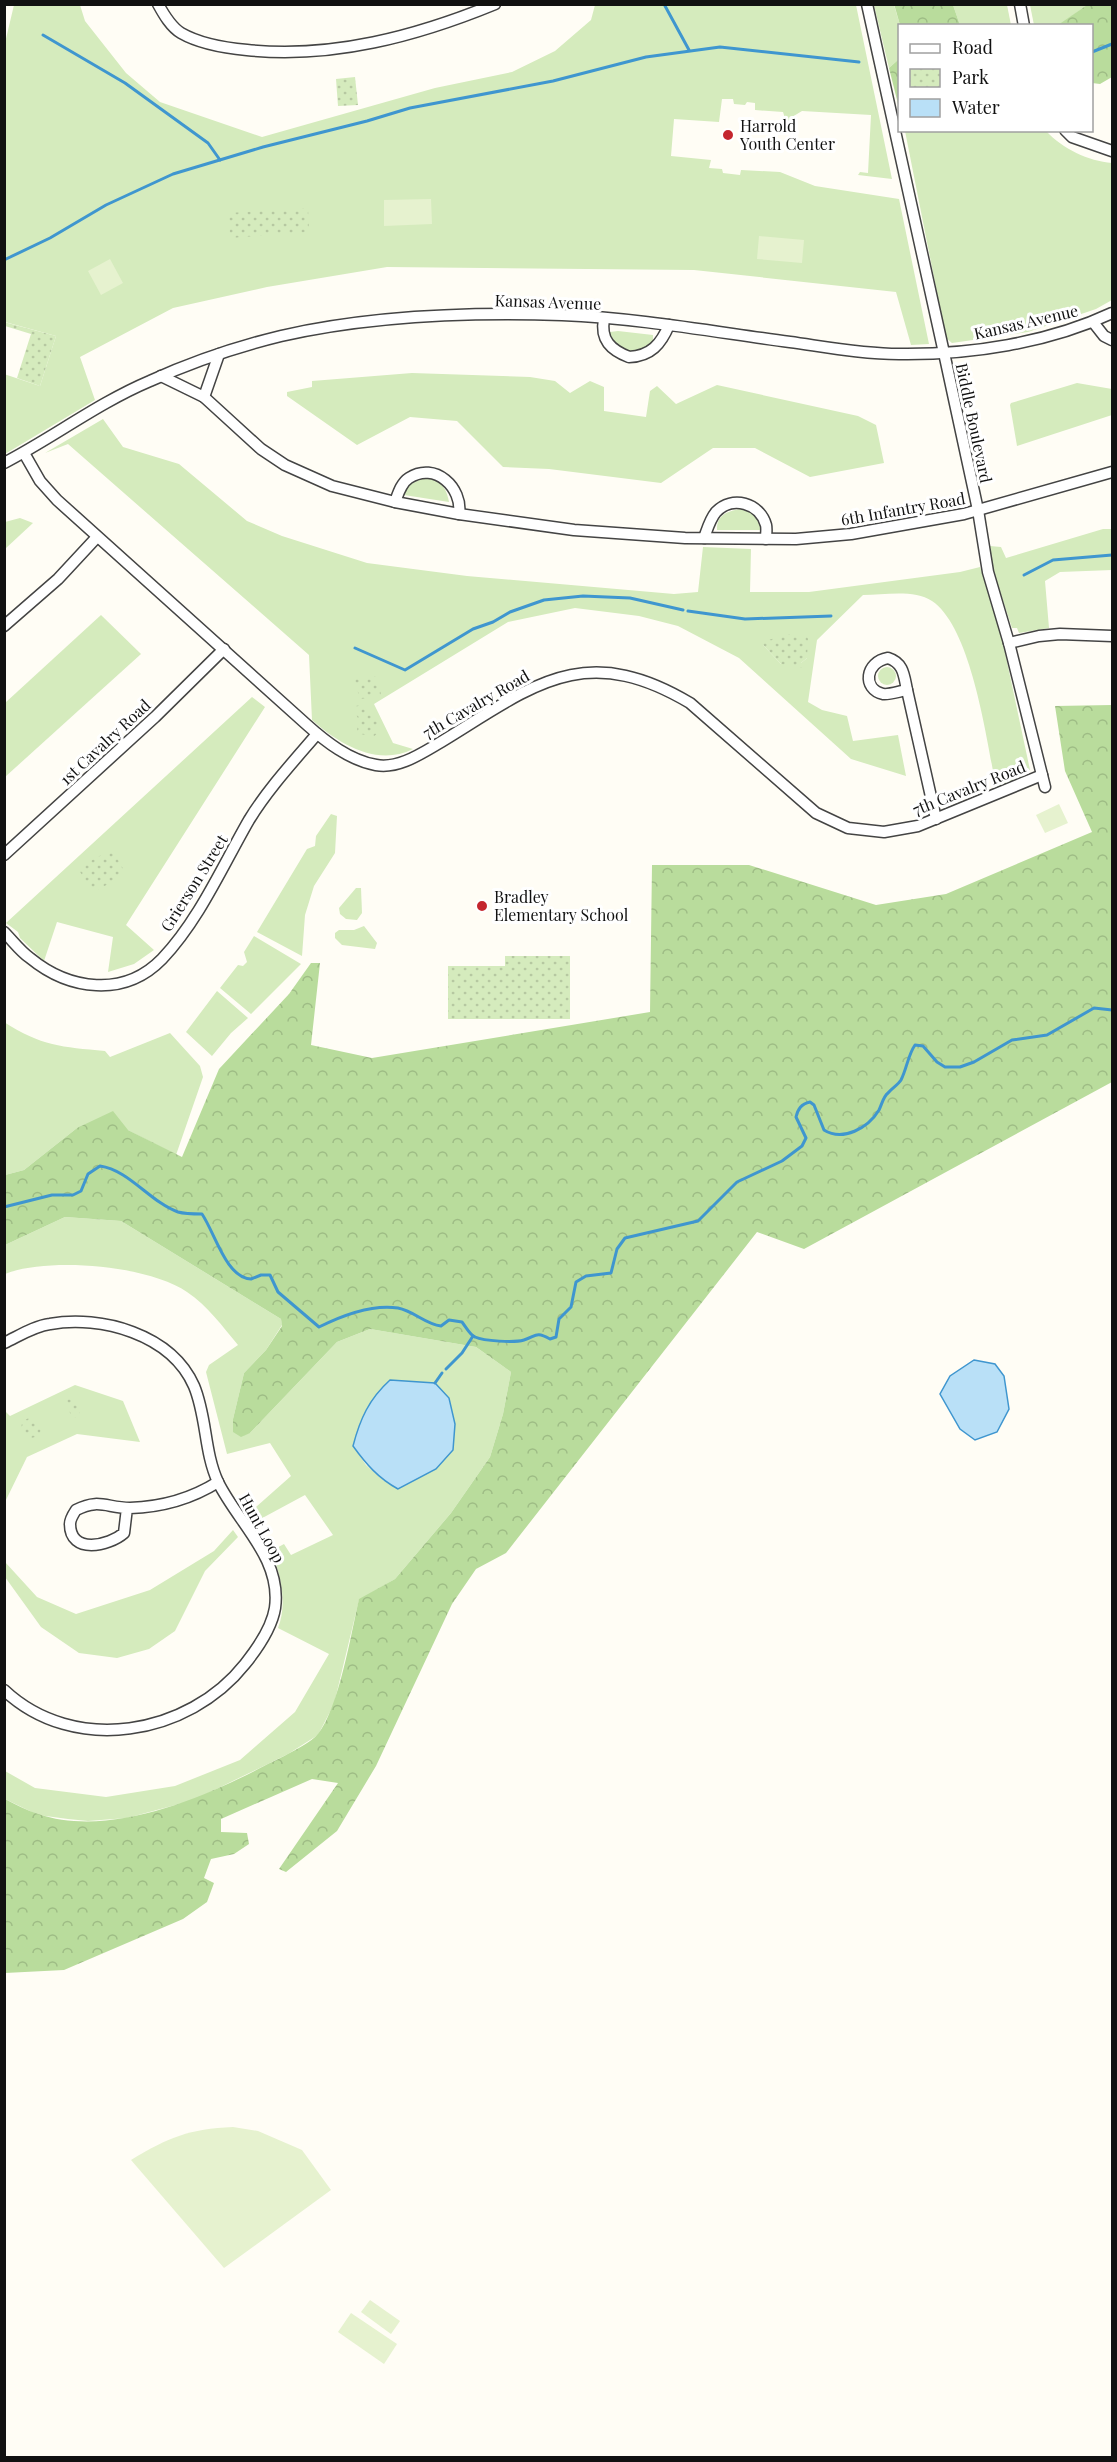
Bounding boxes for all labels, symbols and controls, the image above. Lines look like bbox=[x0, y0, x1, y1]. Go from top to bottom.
legend bbox=[898, 24, 1093, 132]
text: Road bbox=[952, 35, 993, 59]
text: Park bbox=[952, 65, 989, 89]
text: Water bbox=[951, 95, 1000, 119]
place label: Harrold Youth Center bbox=[739, 115, 835, 154]
marker: Harrold Youth Center bbox=[721, 128, 735, 142]
street label: Kansas Avenue bbox=[494, 289, 602, 314]
street label: Kansas Avenue bbox=[972, 299, 1080, 344]
street label: Biddle Boulevard bbox=[952, 361, 997, 485]
street label: 6th Infantry Road bbox=[839, 487, 967, 530]
street label: 7th Cavalry Road bbox=[419, 665, 533, 743]
street label: 1st Cavalry Road bbox=[55, 694, 155, 789]
street label: 7th Cavalry Road bbox=[909, 755, 1028, 820]
street label: Grierson Street bbox=[155, 830, 232, 935]
place label: Bradley Elementary School bbox=[494, 886, 629, 925]
marker: Bradley Elementary School bbox=[475, 899, 489, 913]
street label: Hunt Loop bbox=[235, 1489, 290, 1566]

